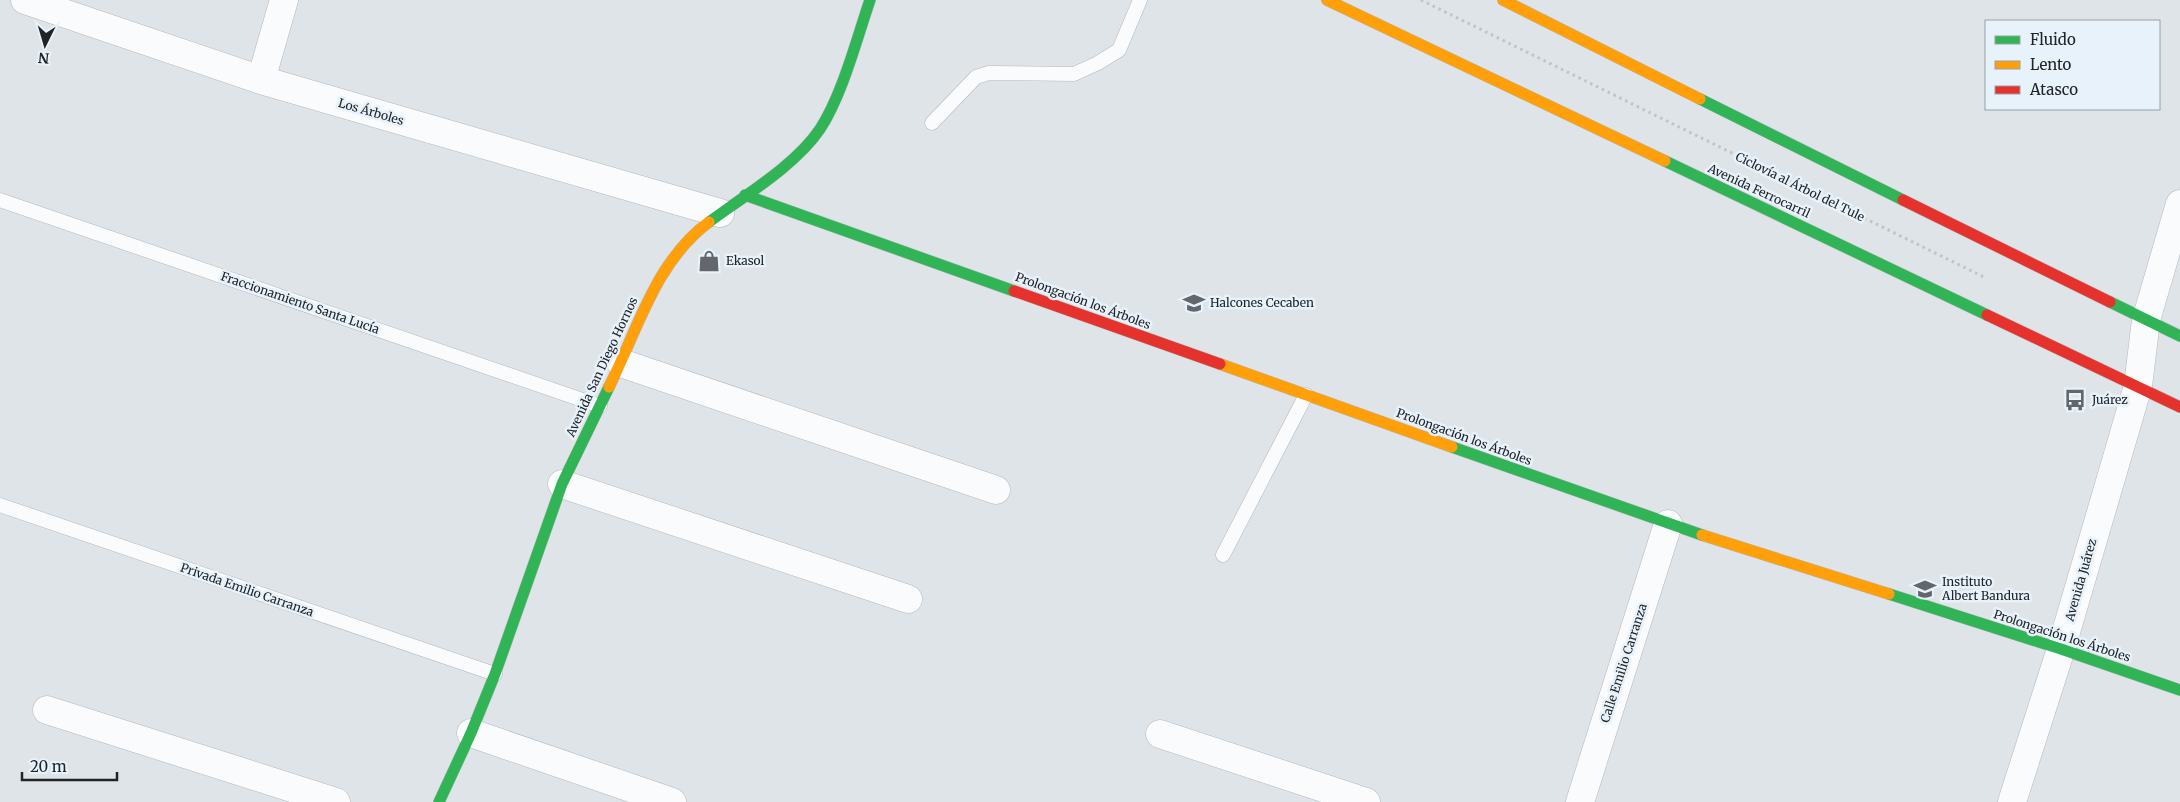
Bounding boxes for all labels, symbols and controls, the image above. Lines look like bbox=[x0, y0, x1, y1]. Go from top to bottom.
north arrow bbox=[20, 20, 70, 70]
legend bbox=[1985, 20, 2160, 110]
text: Fluido bbox=[2030, 30, 2076, 49]
text: N bbox=[38, 49, 50, 67]
text: Lento bbox=[2030, 55, 2072, 74]
text: Atasco bbox=[2029, 80, 2078, 99]
street label: Los Árboles bbox=[337, 95, 406, 128]
street label: Ciclovía al Árbol del Tule bbox=[1733, 149, 1867, 224]
street label: Avenida Ferrocarril bbox=[1705, 160, 1813, 221]
shop icon: Ekasol bbox=[696, 248, 722, 274]
place label: Ekasol bbox=[726, 253, 765, 268]
street label: Fraccionamiento Santa Lucía bbox=[219, 268, 382, 337]
street label: Prolongación los Árboles bbox=[1013, 269, 1153, 332]
school or university icon: Halcones Cecaben bbox=[1181, 290, 1207, 316]
street label: Avenida San Diego Hornos bbox=[562, 294, 641, 440]
place label: Halcones Cecaben bbox=[1210, 295, 1314, 310]
bus stop icon: Juárez bbox=[2062, 387, 2088, 413]
place label: Juárez bbox=[2091, 392, 2128, 407]
street label: Prolongación los Árboles bbox=[1394, 405, 1534, 468]
street label: Avenida Juárez bbox=[2061, 537, 2100, 624]
street label: Privada Emilio Carranza bbox=[178, 560, 316, 620]
place label: Instituto Albert Bandura bbox=[1941, 574, 2031, 603]
school or university icon: Instituto Albert Bandura bbox=[1912, 576, 1938, 602]
street label: Calle Emilio Carranza bbox=[1597, 601, 1650, 724]
street label: Prolongación los Árboles bbox=[1992, 606, 2133, 665]
scale bar bbox=[22, 750, 118, 782]
text: 20 m bbox=[30, 757, 67, 776]

